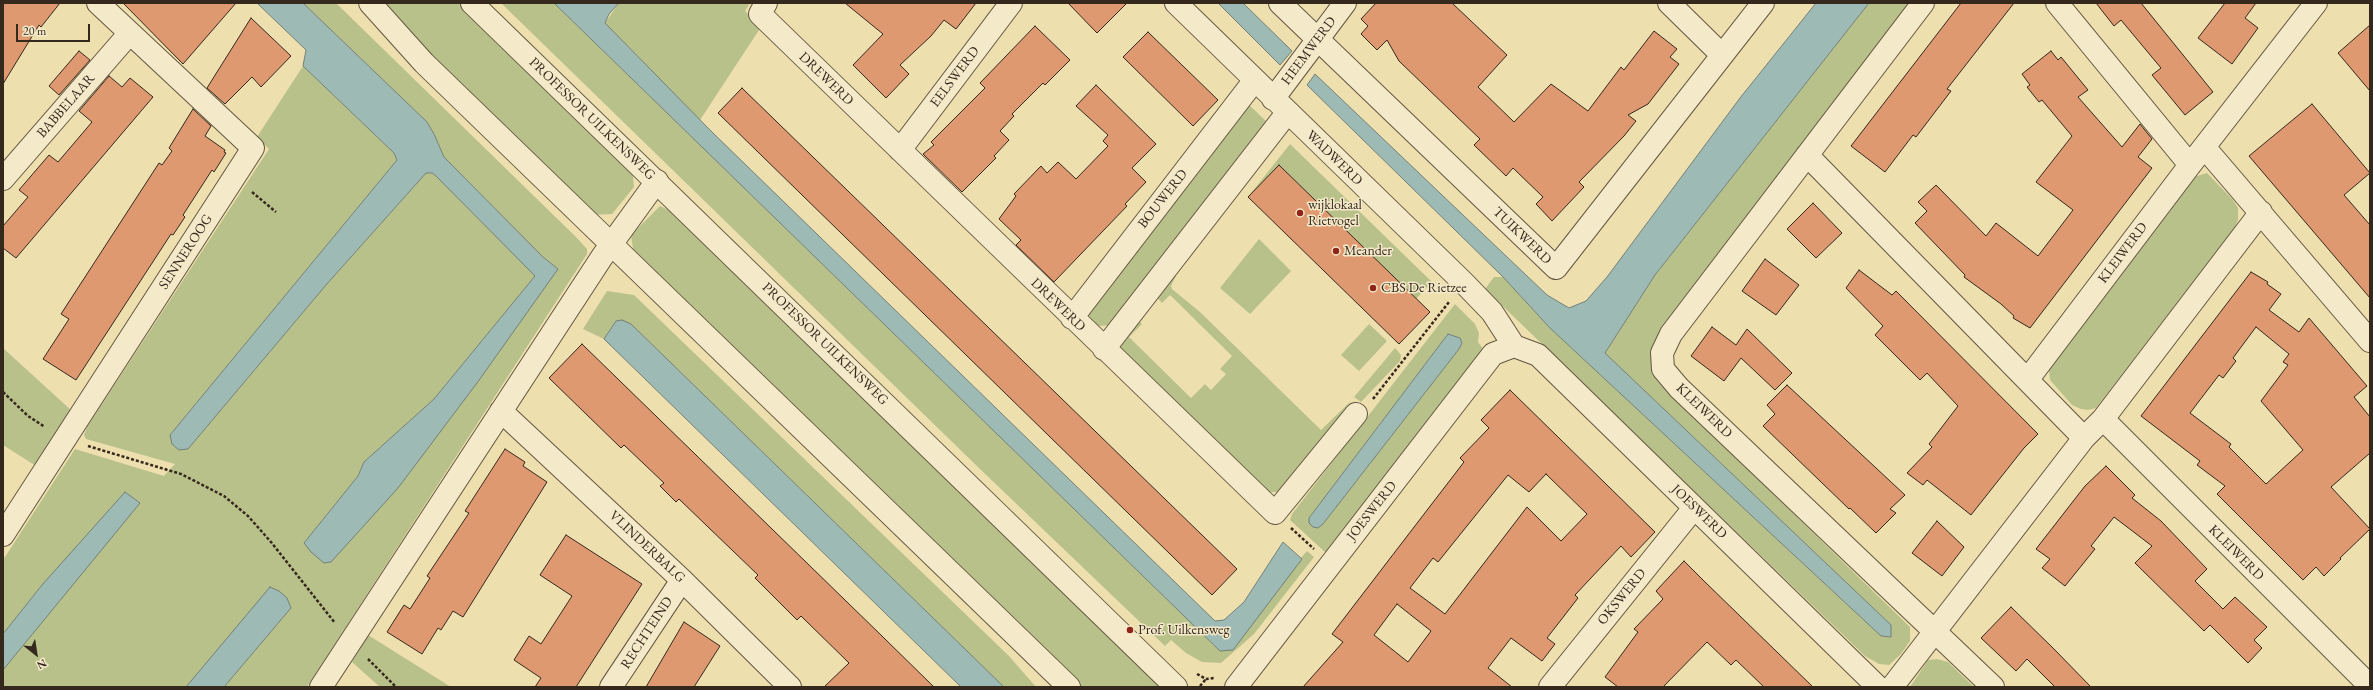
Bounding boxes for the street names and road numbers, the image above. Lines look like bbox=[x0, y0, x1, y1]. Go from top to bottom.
street label: HEEMWERD bbox=[1278, 14, 1340, 88]
street label: EELSWERD bbox=[927, 43, 983, 111]
street label: DREWERD bbox=[795, 49, 857, 109]
street label: PROFESSOR UILKENSWEG bbox=[525, 54, 659, 184]
street label: BABBELAAR bbox=[33, 70, 99, 142]
street label: WADWERD bbox=[1302, 127, 1366, 189]
street label: BOUWERD bbox=[1135, 166, 1191, 232]
street label: TUIKWERD bbox=[1489, 204, 1555, 268]
street label: SENNEROOG bbox=[156, 211, 216, 293]
street label: KLEIWERD bbox=[2095, 219, 2151, 287]
street label: DREWERD bbox=[1027, 275, 1089, 335]
street label: PROFESSOR UILKENSWEG bbox=[758, 279, 892, 409]
street label: KLEIWERD bbox=[1672, 380, 1736, 442]
street label: JOESWERD bbox=[1343, 478, 1401, 544]
street label: JOESWERD bbox=[1668, 481, 1730, 543]
street label: VLINDERBALG bbox=[605, 507, 689, 587]
street label: KLEIWERD bbox=[2205, 522, 2267, 584]
street label: OKSWERD bbox=[1594, 565, 1650, 629]
street label: RECHTEIND bbox=[617, 594, 677, 672]

